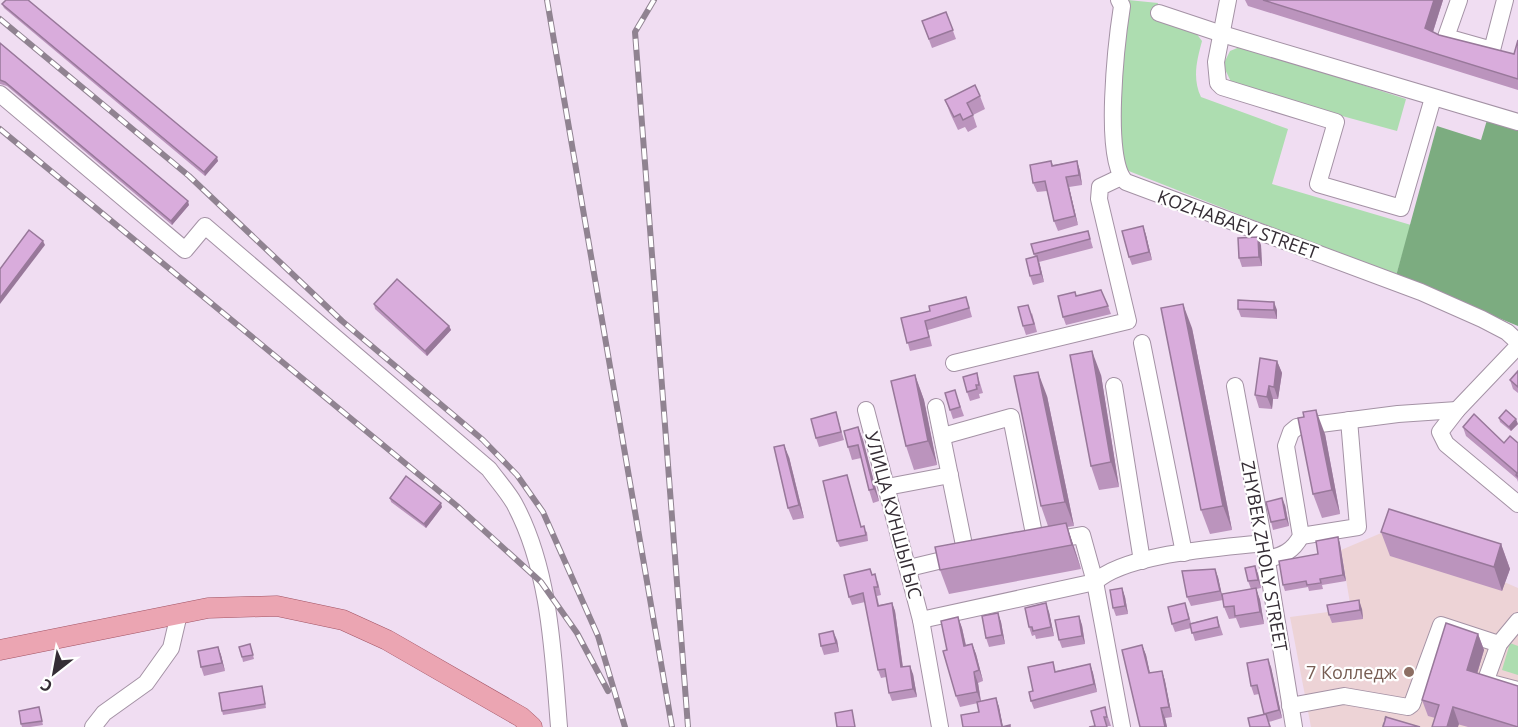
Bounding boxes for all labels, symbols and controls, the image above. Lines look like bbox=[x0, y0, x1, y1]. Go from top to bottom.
street label: KOZHABAEV STREET bbox=[1154, 184, 1322, 264]
street label: УЛИЦА КУНШЫГЫС bbox=[860, 429, 928, 601]
street label: ZHYBEK ZHOLY STREET bbox=[1236, 459, 1294, 653]
north arrow bbox=[24, 643, 84, 703]
place label: 7 Колледж bbox=[1306, 660, 1398, 684]
marker: 7 Колледж bbox=[1402, 665, 1416, 679]
text: С bbox=[36, 674, 56, 698]

